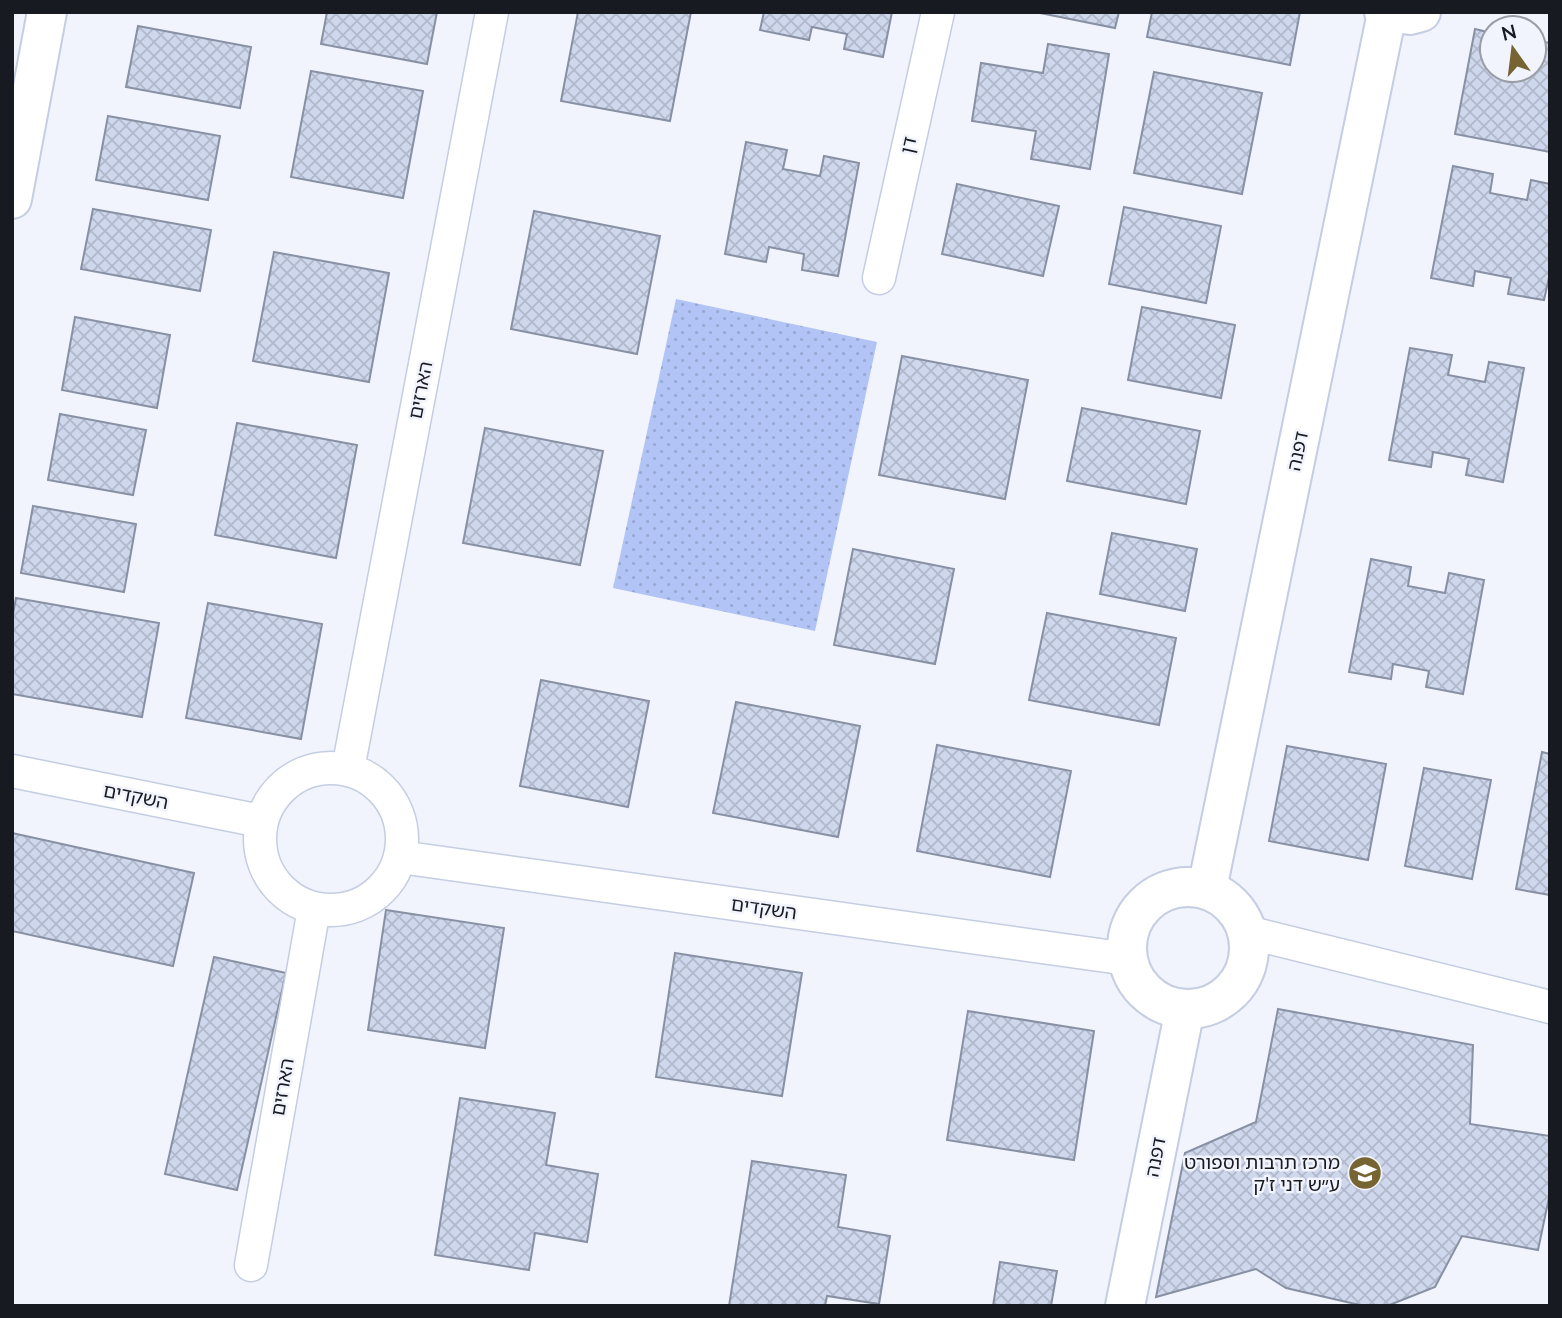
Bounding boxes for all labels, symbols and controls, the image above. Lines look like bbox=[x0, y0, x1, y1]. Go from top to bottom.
north arrow bbox=[1478, 14, 1548, 84]
text: N bbox=[1499, 19, 1519, 45]
street label: דן bbox=[894, 134, 921, 156]
street label: הארזים bbox=[403, 359, 436, 421]
street label: דפנה bbox=[1281, 429, 1312, 473]
street label: השקדים bbox=[101, 778, 171, 813]
street label: השקדים bbox=[730, 892, 798, 923]
street label: הארזים bbox=[265, 1056, 298, 1118]
street label: דפנה bbox=[1139, 1135, 1170, 1179]
place label: מרכז תרבות וספורט ע״ש דני ז'ק bbox=[1184, 1150, 1340, 1195]
school or university icon: מרכז תרבות וספורט ע״ש דני ז'ק bbox=[1346, 1154, 1384, 1192]

